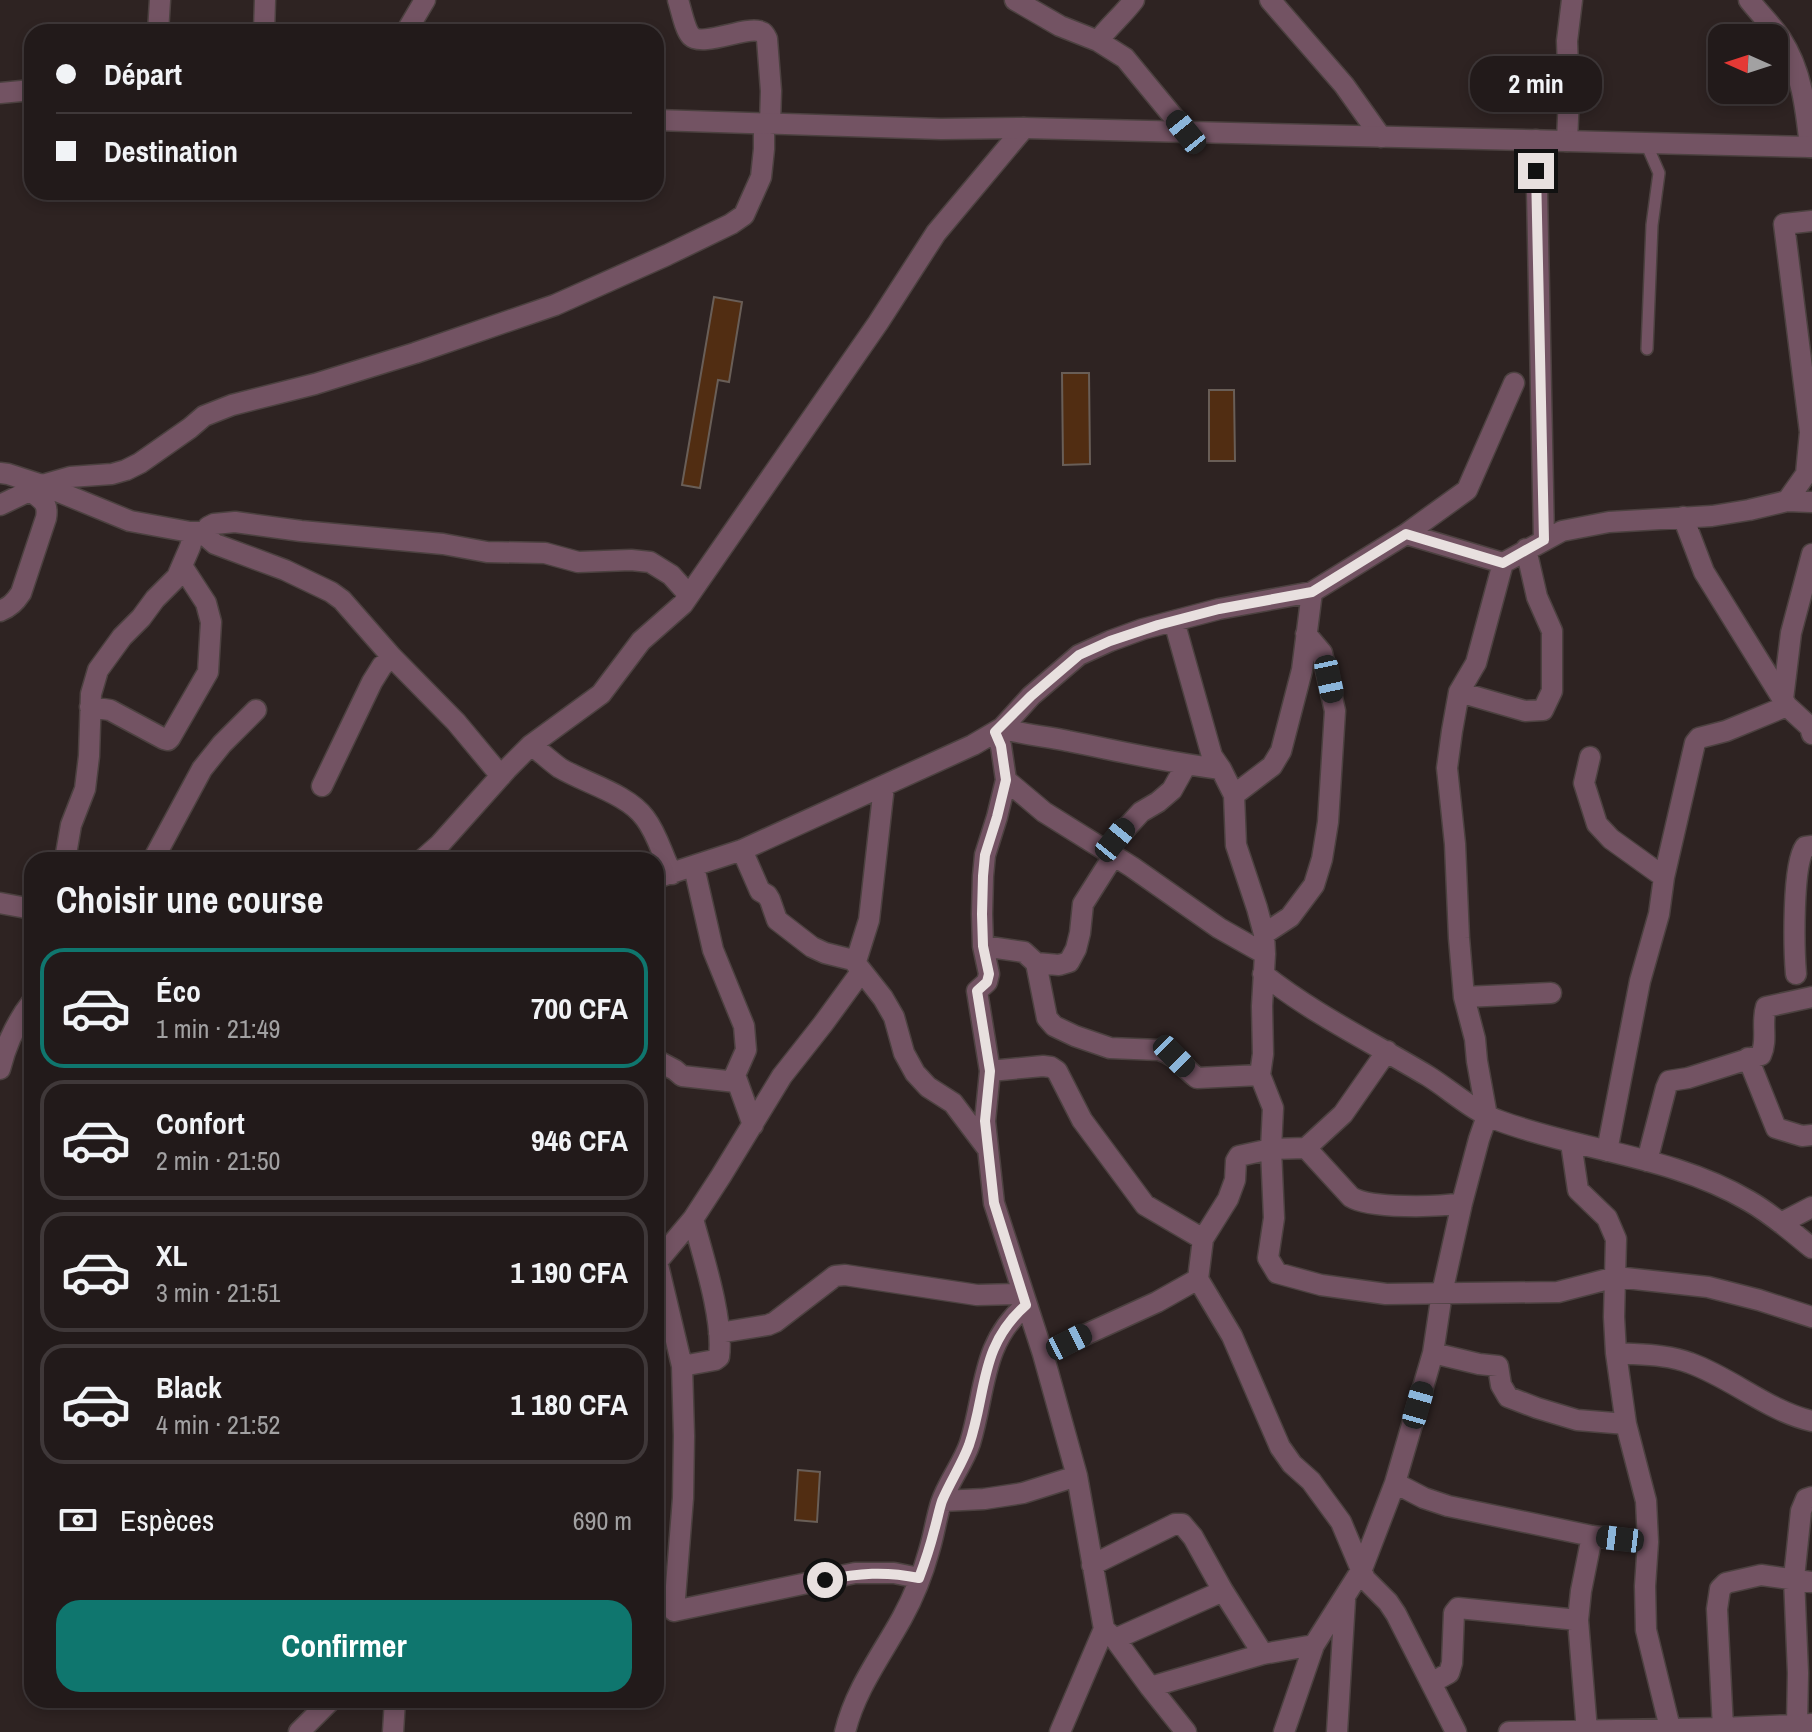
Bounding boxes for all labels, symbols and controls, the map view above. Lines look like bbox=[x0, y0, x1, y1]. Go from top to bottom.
north arrow bbox=[1708, 24, 1788, 104]
map controls bbox=[1708, 24, 1788, 104]
text: Départ bbox=[104, 54, 182, 94]
callout: 2 min bbox=[1470, 55, 1602, 111]
text: 2 min bbox=[1508, 66, 1564, 101]
car bbox=[1162, 106, 1210, 158]
text: Destination bbox=[104, 131, 238, 171]
route end bbox=[1518, 153, 1554, 189]
car bbox=[1312, 653, 1346, 705]
car bbox=[1091, 814, 1139, 866]
text: Choisir une course bbox=[56, 876, 323, 924]
text: Éco bbox=[156, 971, 201, 1011]
icon: car bbox=[60, 972, 132, 1044]
text: 700 CFA bbox=[531, 988, 628, 1028]
text: 1 min · 21:49 bbox=[156, 1011, 280, 1046]
car bbox=[1149, 1031, 1199, 1081]
text: Confort bbox=[156, 1103, 245, 1143]
icon: car bbox=[60, 1104, 132, 1176]
text: 946 CFA bbox=[531, 1120, 628, 1160]
text: 2 min · 21:50 bbox=[156, 1143, 280, 1178]
text: XL bbox=[156, 1235, 187, 1275]
icon: car bbox=[60, 1236, 132, 1308]
text: 1 190 CFA bbox=[510, 1252, 628, 1292]
text: 3 min · 21:51 bbox=[156, 1275, 280, 1310]
car bbox=[1042, 1320, 1096, 1364]
text: Black bbox=[156, 1367, 222, 1407]
icon: car bbox=[60, 1368, 132, 1440]
car bbox=[1400, 1379, 1436, 1431]
text: 1 180 CFA bbox=[510, 1384, 628, 1424]
text: 4 min · 21:52 bbox=[156, 1407, 280, 1442]
icon: cash bbox=[56, 1498, 100, 1542]
text: Espèces bbox=[120, 1500, 214, 1540]
text: 690 m bbox=[573, 1503, 632, 1538]
car bbox=[1595, 1524, 1645, 1554]
route start bbox=[807, 1562, 843, 1598]
button: Confirmer bbox=[56, 1600, 632, 1692]

